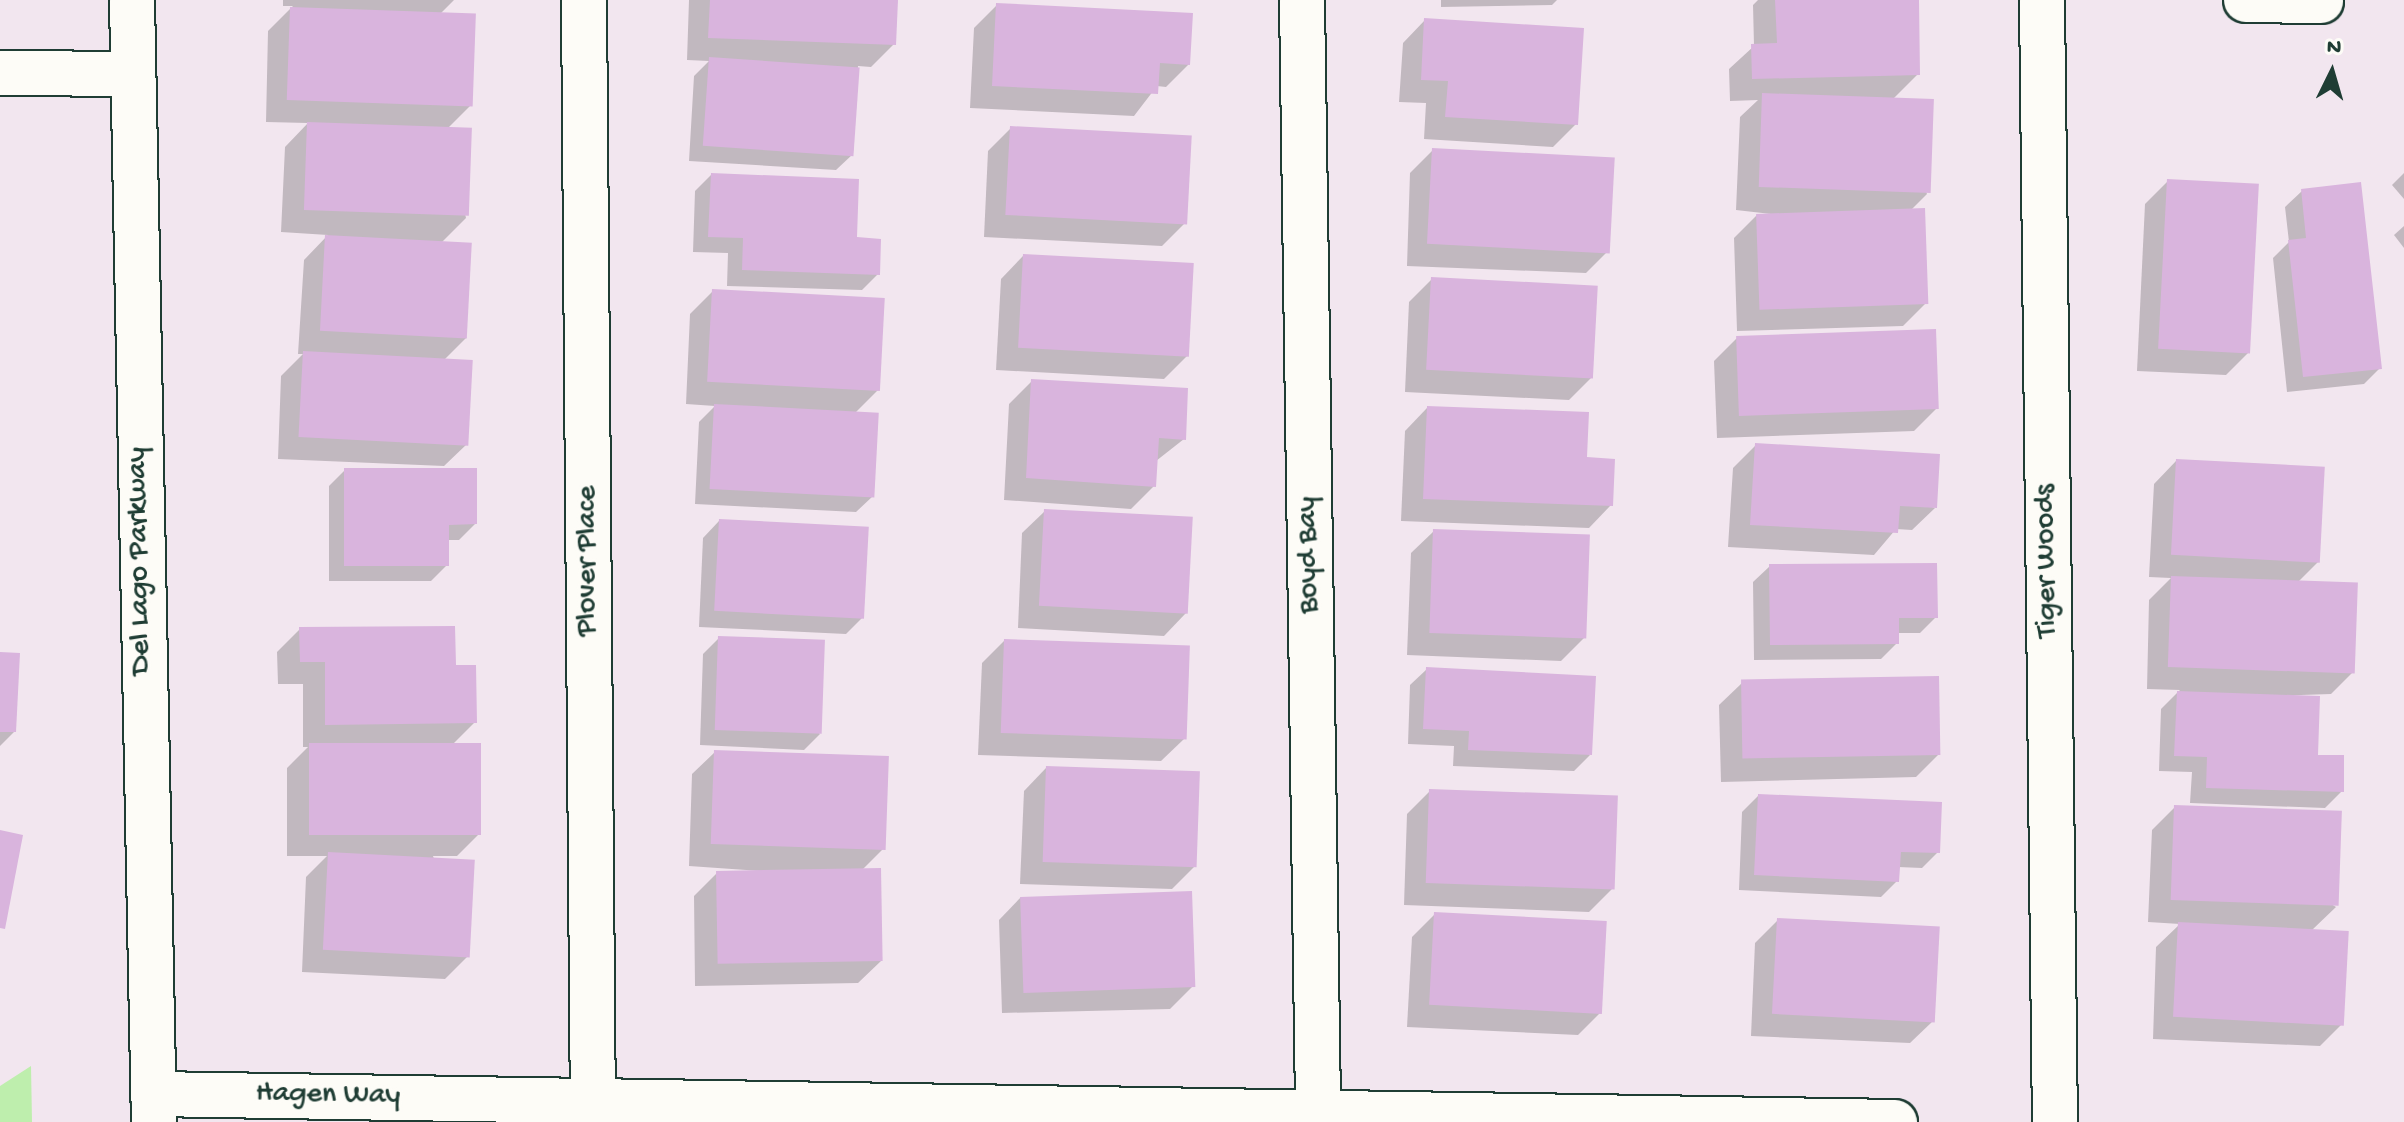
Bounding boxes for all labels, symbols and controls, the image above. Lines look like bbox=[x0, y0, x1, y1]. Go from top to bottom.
north arrow bbox=[2292, 32, 2372, 112]
text: N bbox=[2326, 35, 2342, 62]
street label: Del Lago Parkway bbox=[121, 447, 161, 675]
street label: Tiger Woods bbox=[2029, 484, 2067, 638]
street label: Plover Place bbox=[571, 486, 607, 636]
street label: Boyd Bay bbox=[1291, 496, 1329, 614]
street label: Hagen Way bbox=[255, 1077, 401, 1115]

